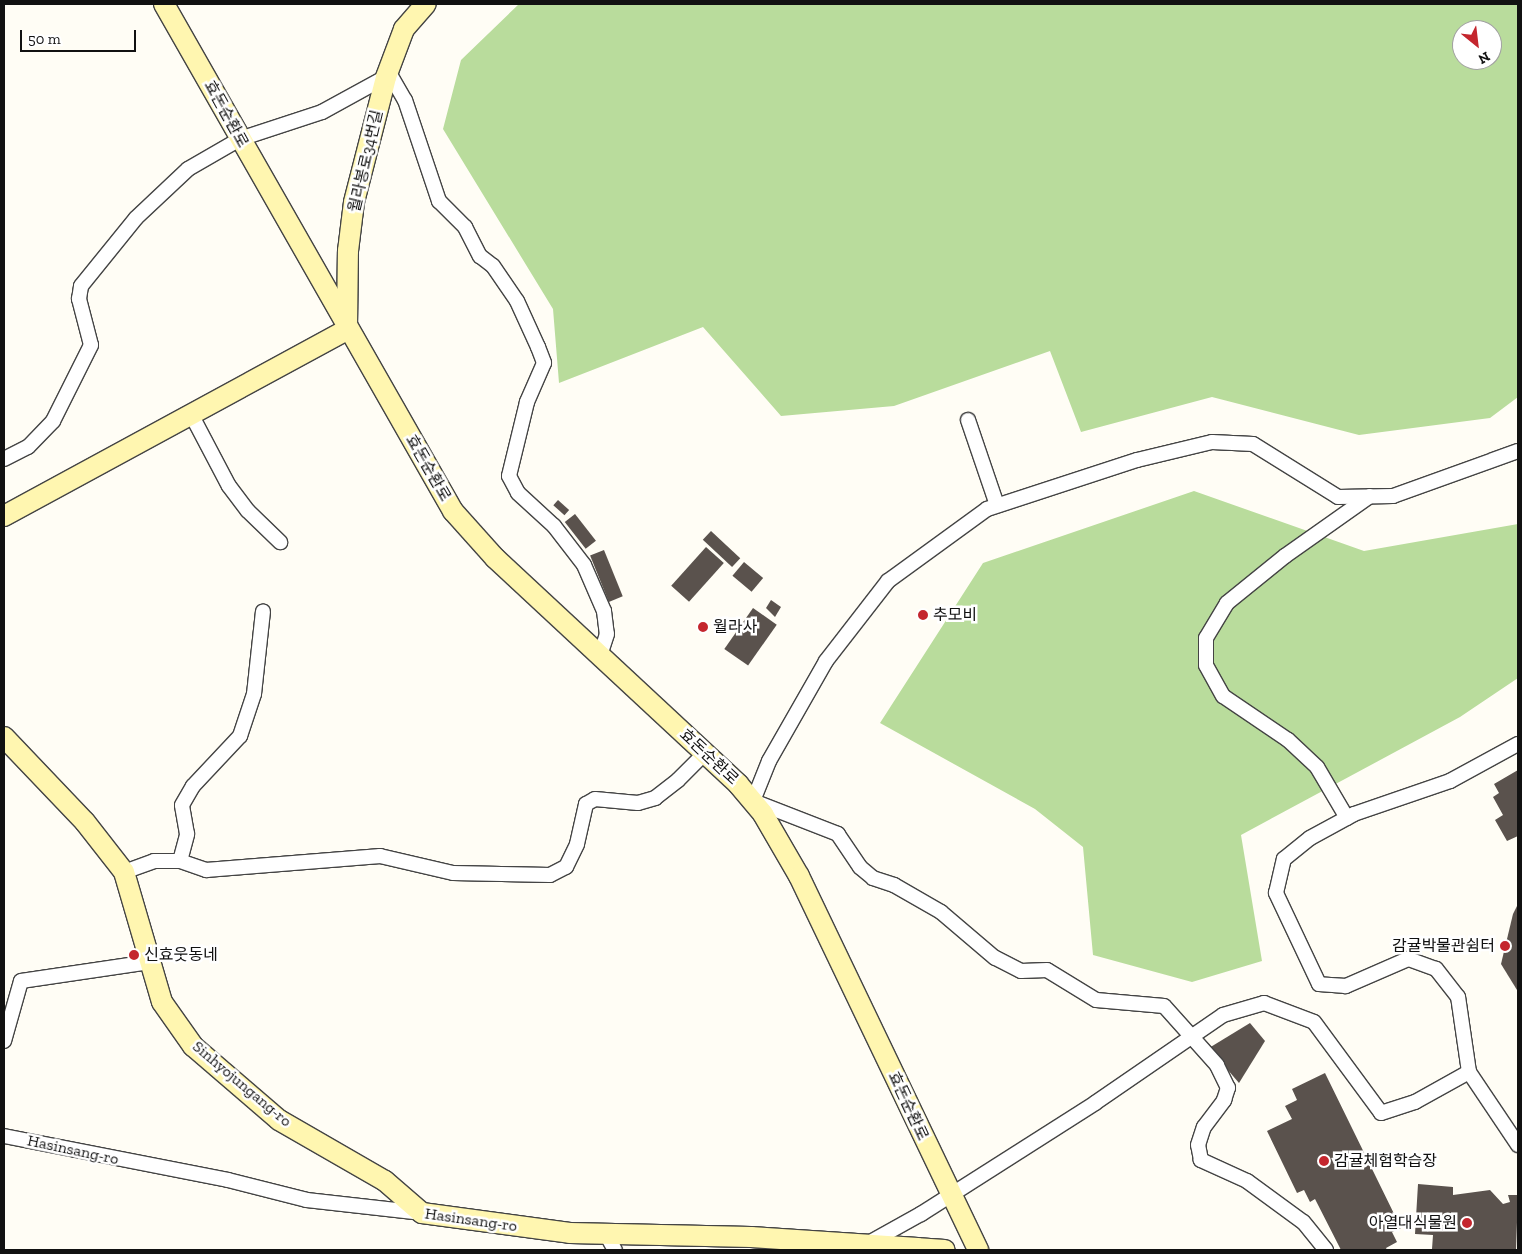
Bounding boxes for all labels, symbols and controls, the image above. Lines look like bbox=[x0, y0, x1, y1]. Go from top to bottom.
scale bar bbox=[22, 20, 139, 52]
north arrow bbox=[1452, 20, 1502, 70]
text: 50 m bbox=[28, 30, 61, 48]
text: N bbox=[1475, 48, 1493, 68]
street label: 효돈순환로 bbox=[200, 77, 252, 151]
street label: 월라봉로34번길 bbox=[345, 108, 387, 214]
street label: 효돈순환로 bbox=[401, 431, 455, 505]
place label: 추모비 bbox=[933, 605, 977, 625]
marker: 추모비 bbox=[917, 609, 929, 621]
place label: 월라사 bbox=[713, 617, 757, 637]
marker: 월라사 bbox=[697, 621, 709, 633]
street label: 효돈순환로 bbox=[676, 725, 742, 789]
place label: 감귤박물관쉼터 bbox=[1392, 936, 1495, 956]
marker: 감귤박물관쉼터 bbox=[1499, 940, 1511, 952]
place label: 신효웃동네 bbox=[144, 945, 218, 965]
marker: 신효웃동네 bbox=[128, 949, 140, 961]
street label: Sinhyojungang-ro bbox=[189, 1037, 295, 1131]
street label: 효돈순환로 bbox=[884, 1069, 932, 1143]
street label: Hasinsang-ro bbox=[26, 1131, 120, 1169]
place label: 감귤체험학습장 bbox=[1334, 1151, 1437, 1171]
marker: 감귤체험학습장 bbox=[1318, 1155, 1330, 1167]
street label: Hasinsang-ro bbox=[424, 1204, 518, 1236]
place label: 아열대식물원 bbox=[1369, 1213, 1457, 1233]
marker: 아열대식물원 bbox=[1461, 1217, 1473, 1229]

